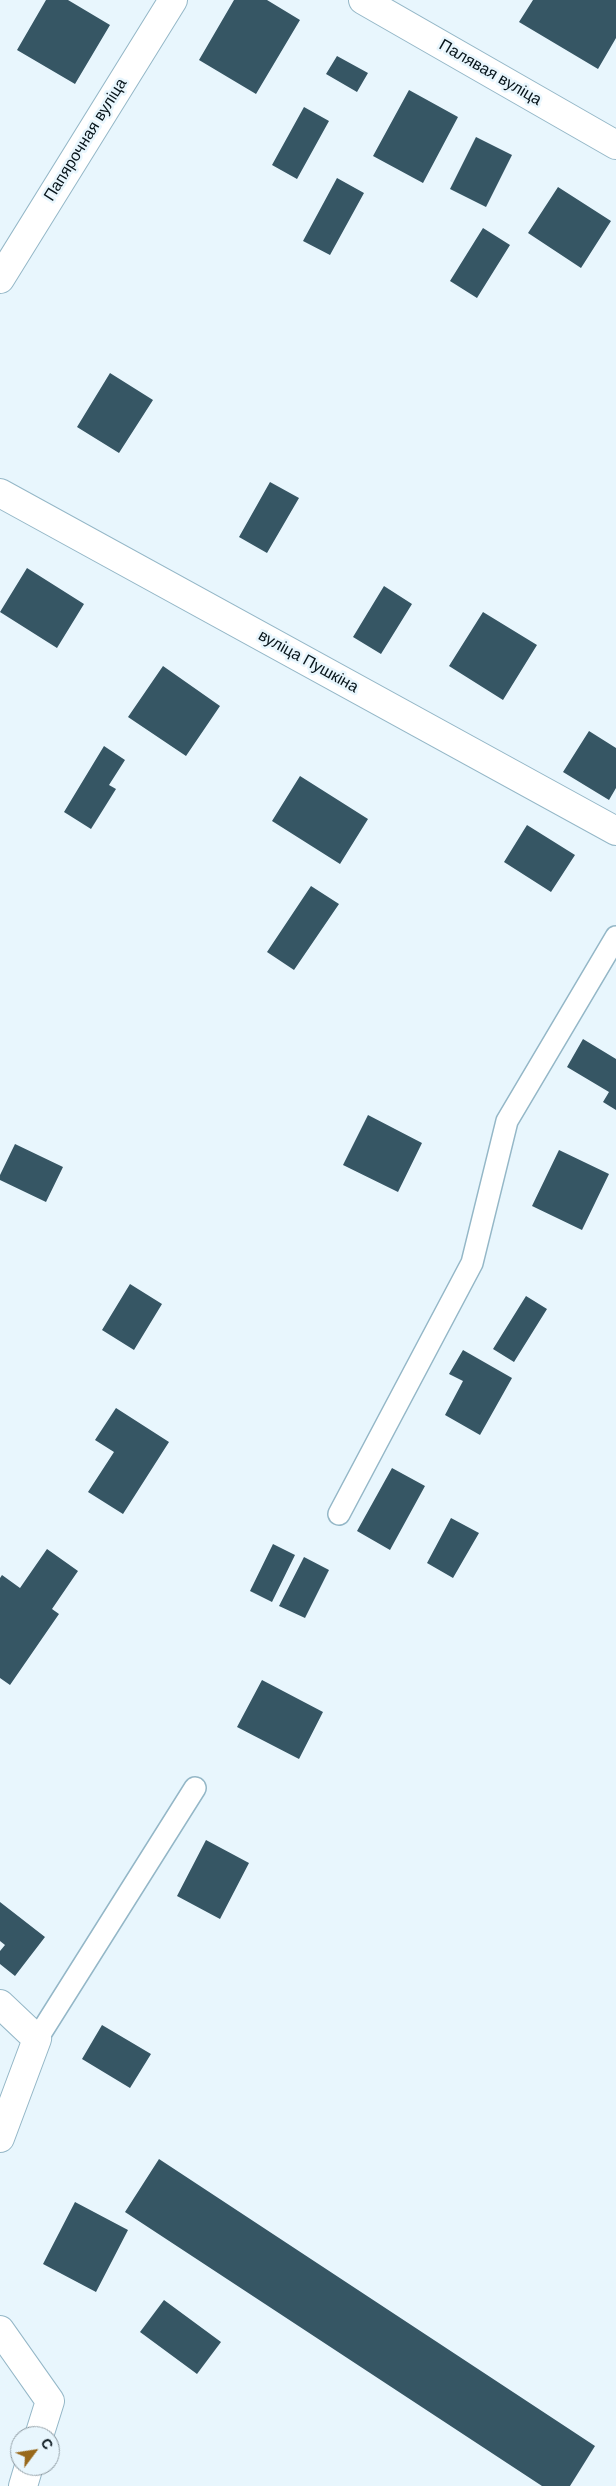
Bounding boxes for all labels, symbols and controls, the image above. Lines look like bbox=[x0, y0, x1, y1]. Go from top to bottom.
street label: Палявая вуліца bbox=[435, 36, 545, 110]
street label: Папярочная вуліца bbox=[41, 75, 131, 205]
street label: вуліца Пушкіна bbox=[255, 627, 361, 697]
north arrow bbox=[10, 2426, 60, 2476]
text: С bbox=[37, 2435, 57, 2453]

